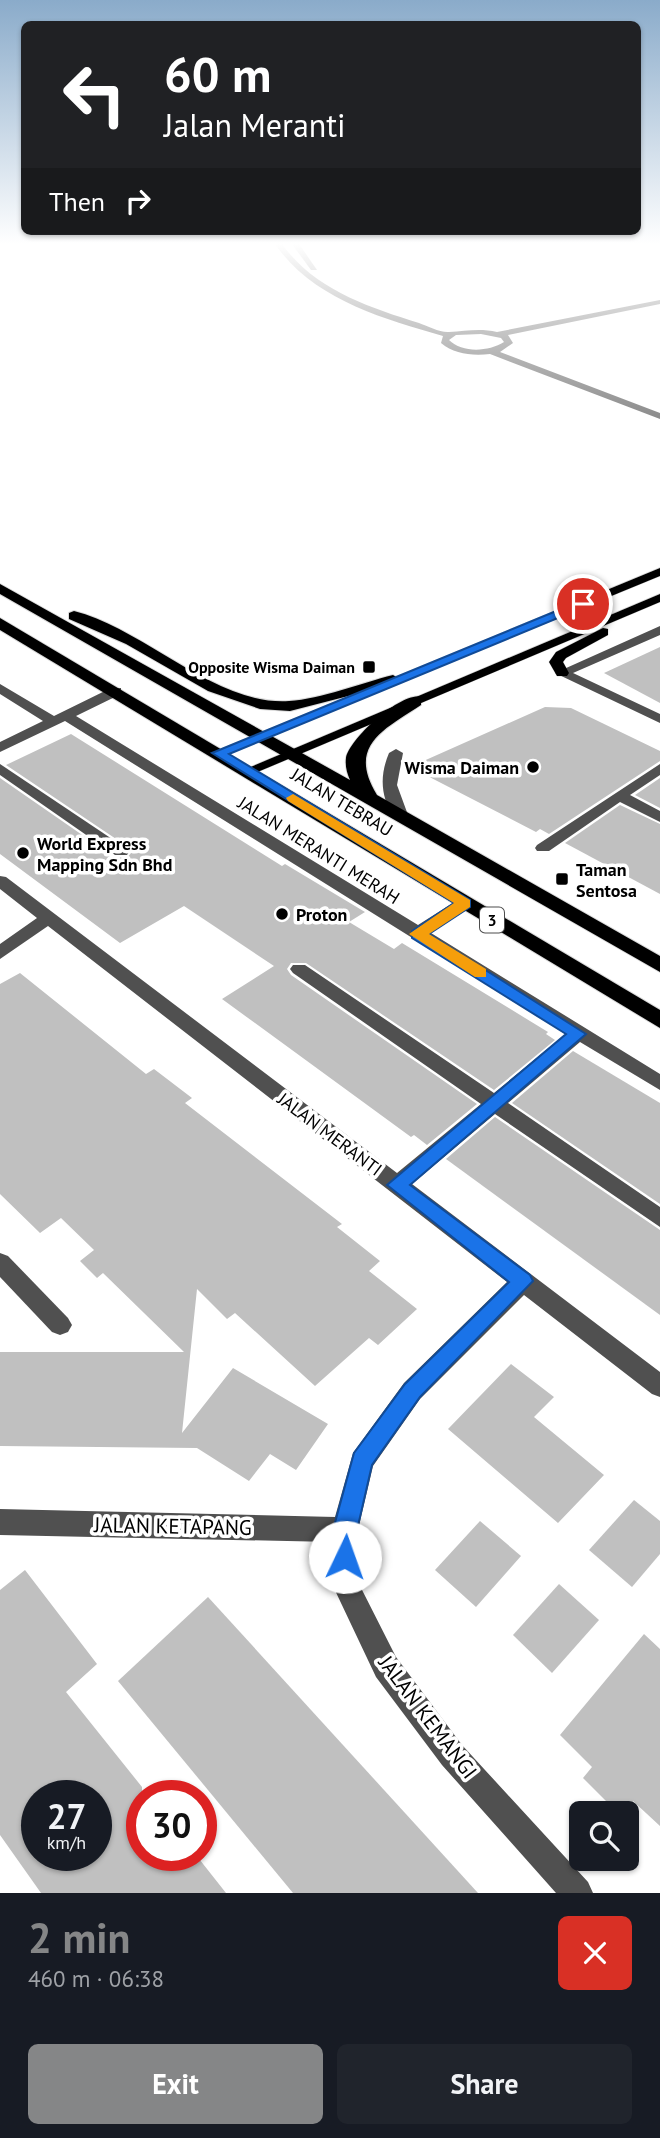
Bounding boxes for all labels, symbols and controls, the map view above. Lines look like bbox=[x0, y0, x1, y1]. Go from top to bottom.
text: 60 m bbox=[164, 42, 271, 106]
icon: left bbox=[49, 49, 140, 140]
text: Jalan Meranti bbox=[164, 104, 346, 146]
icon: right bbox=[119, 182, 157, 220]
text: Then bbox=[49, 185, 105, 218]
pin bbox=[553, 574, 613, 634]
icon: arrive bbox=[564, 585, 602, 623]
place label: Opposite Wisma Daiman bbox=[188, 657, 355, 677]
marker: Opposite Wisma Daiman bbox=[361, 659, 377, 675]
place label: Wisma Daiman bbox=[404, 756, 519, 779]
marker: Wisma Daiman bbox=[525, 759, 541, 775]
street label: JALAN TEBRAU bbox=[286, 762, 397, 841]
street label: JALAN MERANTI MERAH bbox=[233, 790, 404, 909]
place label: World Express Mapping Sdn Bhd bbox=[37, 832, 172, 876]
marker: World Express Mapping Sdn Bhd bbox=[15, 845, 31, 861]
place label: Taman Sentosa bbox=[576, 858, 637, 902]
marker: Taman Sentosa bbox=[554, 871, 570, 887]
place label: Proton bbox=[296, 903, 347, 926]
marker: Proton bbox=[274, 906, 290, 922]
road number: 3 bbox=[480, 908, 504, 932]
street label: JALAN MERANTI bbox=[273, 1087, 387, 1181]
street label: JALAN KETAPANG bbox=[93, 1511, 252, 1541]
position arrow bbox=[308, 1520, 382, 1594]
street label: JALAN KEMANGI bbox=[372, 1649, 483, 1784]
speed limit sign: 30 bbox=[126, 1780, 217, 1871]
text: 27 bbox=[47, 1793, 86, 1839]
map controls bbox=[569, 1801, 639, 1871]
button: search bbox=[569, 1801, 639, 1871]
text: km/h bbox=[47, 1831, 86, 1854]
text: 2 min bbox=[28, 1910, 130, 1965]
button: close bbox=[558, 1916, 632, 1990]
text: 460 m · 06:38 bbox=[28, 1964, 164, 1993]
button: Exit bbox=[28, 2044, 323, 2124]
button: Share bbox=[337, 2044, 632, 2124]

